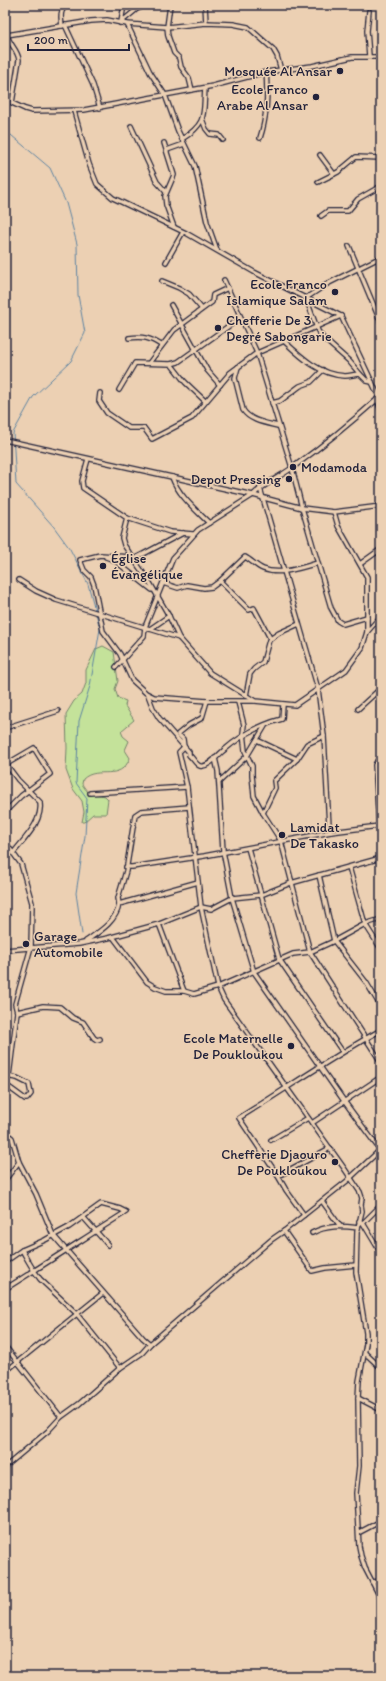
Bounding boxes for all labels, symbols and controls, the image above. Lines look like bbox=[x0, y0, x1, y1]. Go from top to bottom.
scale bar bbox=[28, 26, 129, 52]
text: 200 m bbox=[34, 33, 68, 47]
place label: Mosquée Al Ansar bbox=[224, 63, 332, 80]
marker: Mosquée Al Ansar bbox=[335, 66, 345, 76]
place label: Ecole Franco Arabe Al Ansar bbox=[217, 81, 308, 114]
marker: Ecole Franco Arabe Al Ansar bbox=[311, 92, 321, 102]
place label: Ecole Franco Islamique Salam bbox=[226, 276, 327, 309]
marker: Ecole Franco Islamique Salam bbox=[330, 287, 340, 297]
place label: Chefferie De 3 Degré Sabongarie bbox=[226, 312, 332, 345]
marker: Chefferie De 3 Degré Sabongarie bbox=[213, 323, 223, 333]
place label: Modamoda bbox=[301, 459, 368, 476]
marker: Modamoda bbox=[288, 462, 298, 472]
place label: Depot Pressing bbox=[191, 471, 282, 488]
marker: Depot Pressing bbox=[284, 474, 294, 484]
place label: Église Évangélique bbox=[111, 550, 183, 583]
marker: Église Évangélique bbox=[98, 561, 108, 571]
place label: Lamidat De Takasko bbox=[290, 819, 359, 852]
marker: Lamidat De Takasko bbox=[277, 830, 287, 840]
place label: Garage Automobile bbox=[34, 928, 103, 961]
marker: Garage Automobile bbox=[21, 939, 31, 949]
place label: Ecole Maternelle De Poukloukou bbox=[183, 1030, 283, 1063]
marker: Ecole Maternelle De Poukloukou bbox=[286, 1041, 296, 1051]
place label: Chefferie Djaouro De Poukloukou bbox=[221, 1146, 327, 1179]
marker: Chefferie Djaouro De Poukloukou bbox=[330, 1157, 340, 1167]

